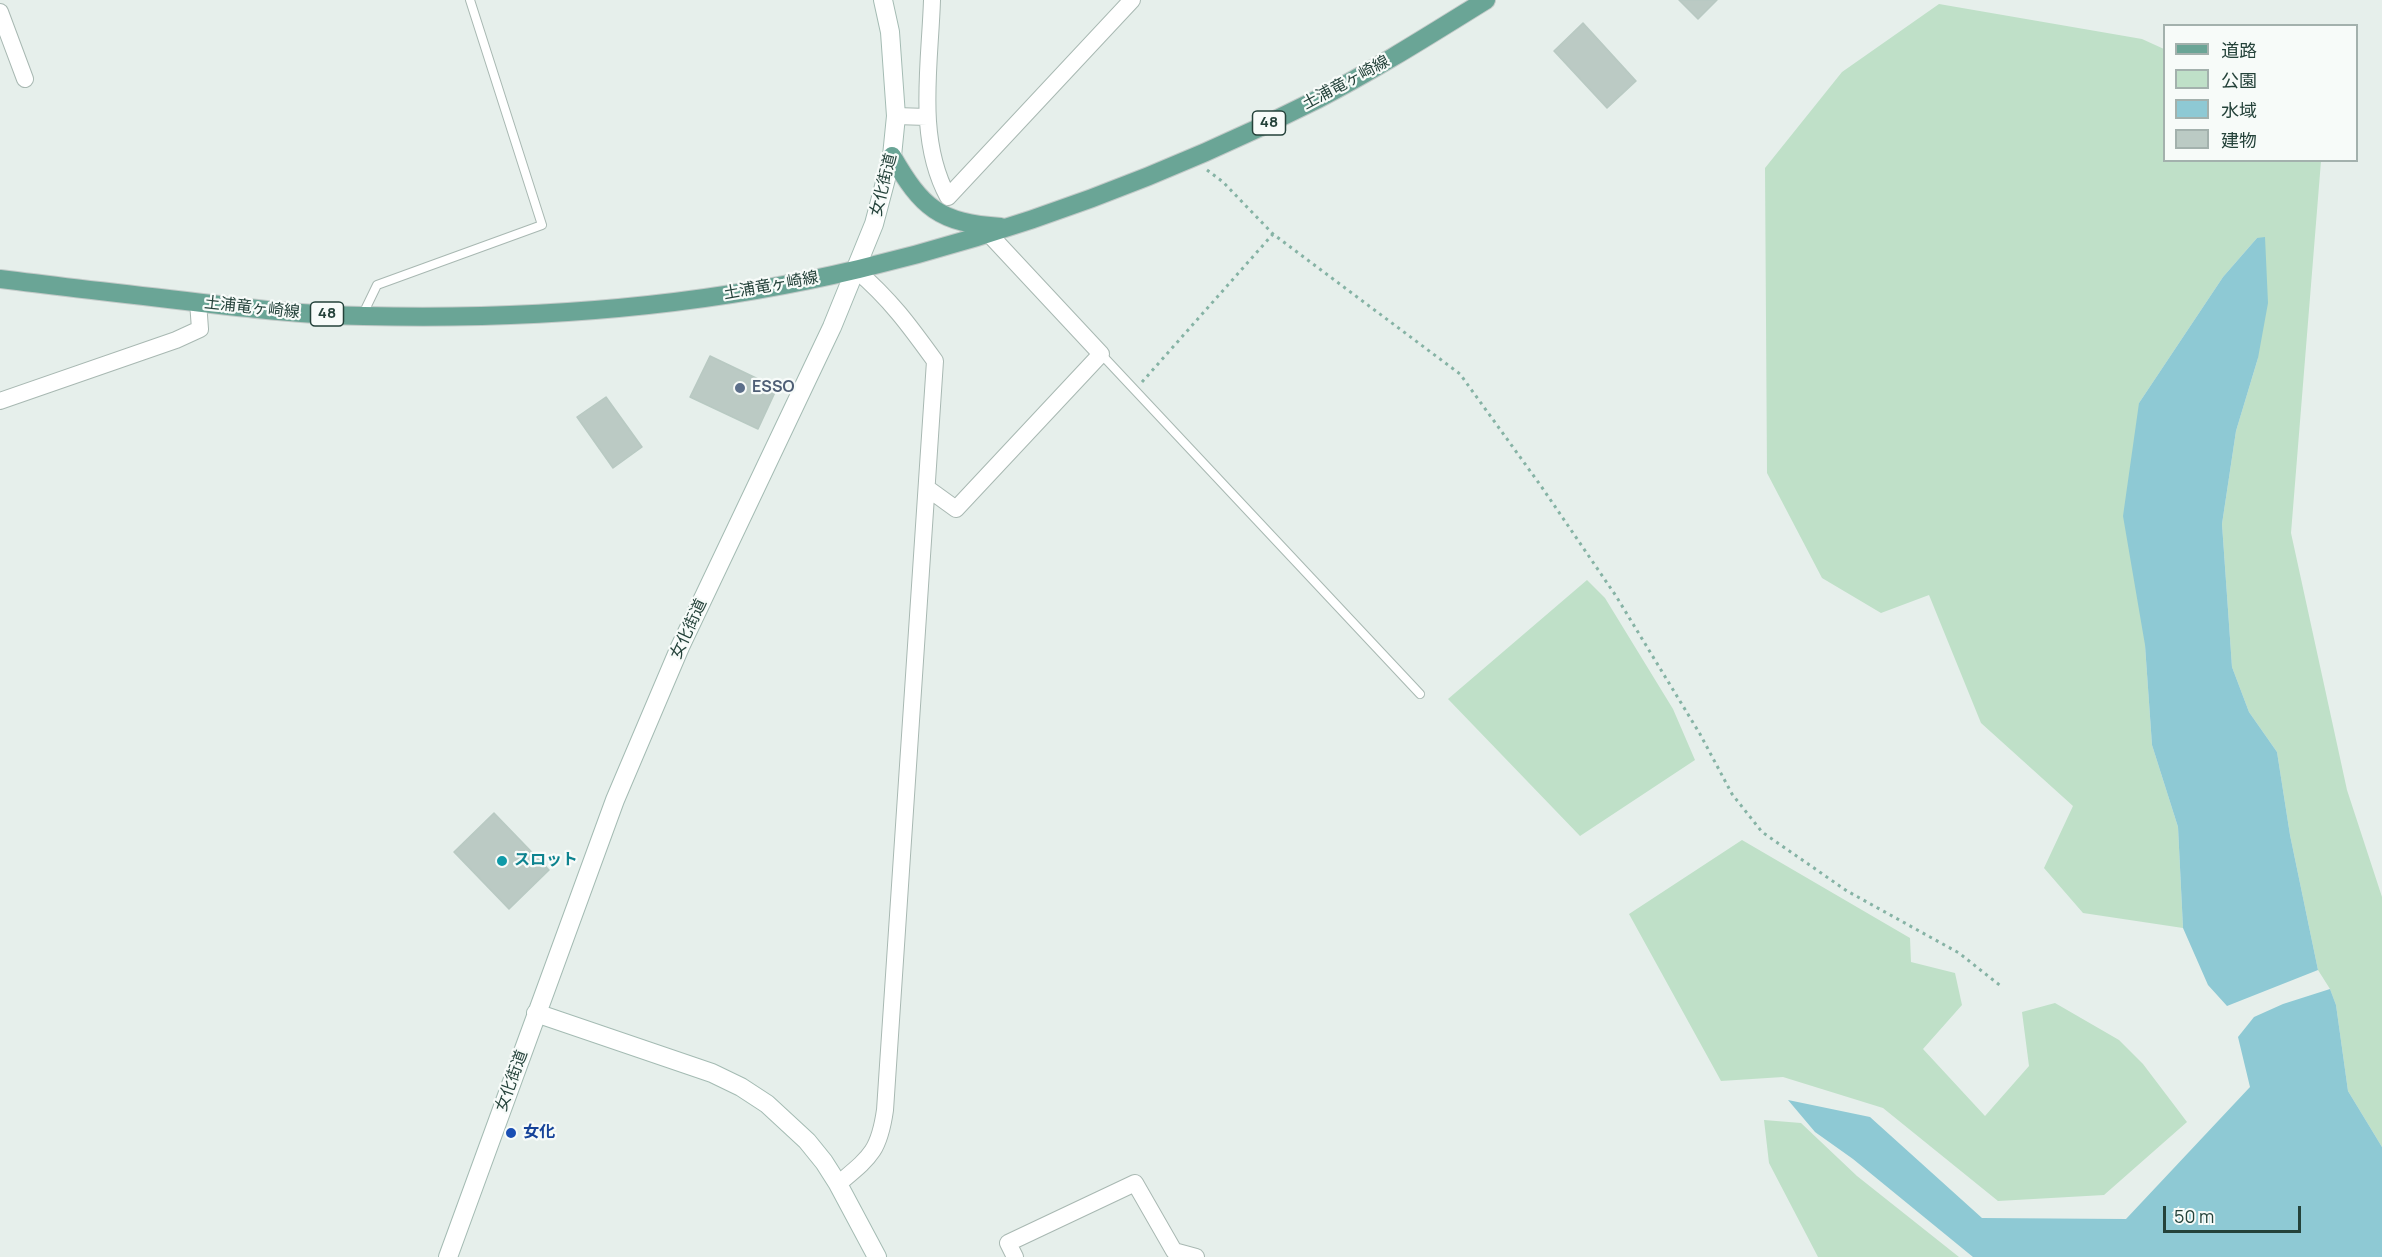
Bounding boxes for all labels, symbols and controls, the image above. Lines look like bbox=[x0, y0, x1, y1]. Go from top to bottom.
legend bbox=[2163, 24, 2358, 162]
text: 道路 bbox=[2221, 38, 2257, 62]
street label: 土浦竜ヶ崎線 bbox=[1299, 52, 1393, 114]
text: 公園 bbox=[2221, 68, 2257, 92]
text: 水域 bbox=[2221, 98, 2257, 122]
road number: 48 bbox=[1252, 111, 1286, 135]
text: 建物 bbox=[2221, 128, 2257, 152]
street label: 女化街道 bbox=[867, 152, 901, 218]
street label: 土浦竜ヶ崎線 bbox=[722, 268, 820, 304]
street label: 土浦竜ヶ崎線 bbox=[203, 293, 301, 323]
road number: 48 bbox=[310, 302, 344, 326]
place label: ESSO bbox=[752, 378, 795, 398]
marker: ESSO bbox=[733, 381, 747, 395]
street label: 女化街道 bbox=[667, 596, 711, 662]
place label: スロット bbox=[514, 851, 578, 871]
marker: スロット bbox=[495, 854, 509, 868]
street label: 女化街道 bbox=[492, 1048, 532, 1114]
place label: 女化 bbox=[523, 1123, 555, 1143]
marker: 女化 bbox=[504, 1126, 518, 1140]
scale bar bbox=[2166, 1194, 2304, 1232]
text: 50 m bbox=[2174, 1204, 2214, 1228]

